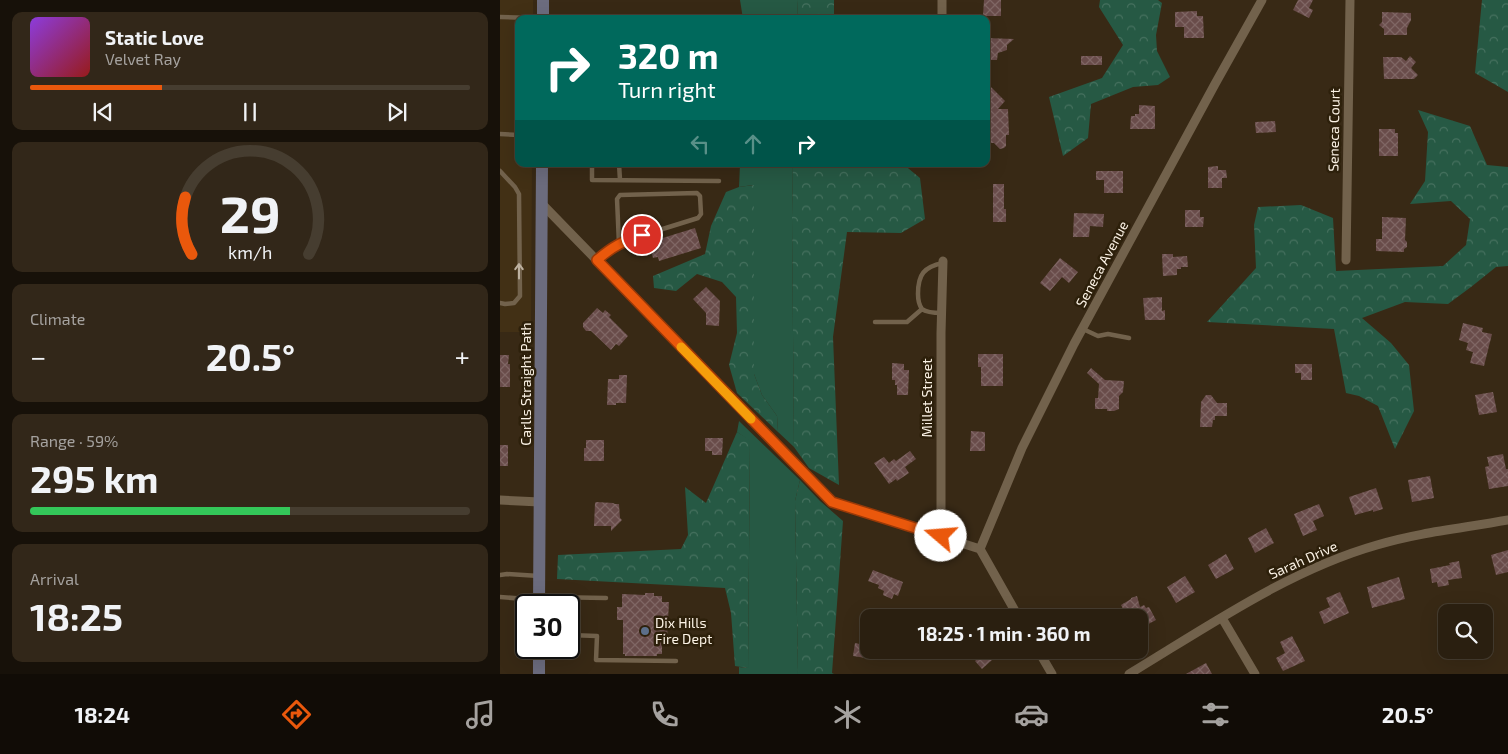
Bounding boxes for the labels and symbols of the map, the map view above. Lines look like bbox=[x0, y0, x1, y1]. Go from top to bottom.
street label: Seneca Court bbox=[1324, 88, 1343, 172]
pin bbox=[621, 214, 663, 256]
street label: Seneca Avenue bbox=[1072, 218, 1131, 310]
one-way arrow bbox=[515, 263, 524, 279]
street label: Carlls Straight Path bbox=[517, 322, 534, 446]
street label: Millet Street bbox=[918, 359, 935, 437]
position arrow bbox=[914, 509, 966, 561]
street label: Sarah Drive bbox=[1266, 537, 1340, 582]
speed limit sign: 30 bbox=[515, 594, 580, 659]
place label: Dix Hills Fire Dept bbox=[655, 614, 712, 647]
marker: Dix Hills Fire Dept bbox=[639, 625, 651, 637]

